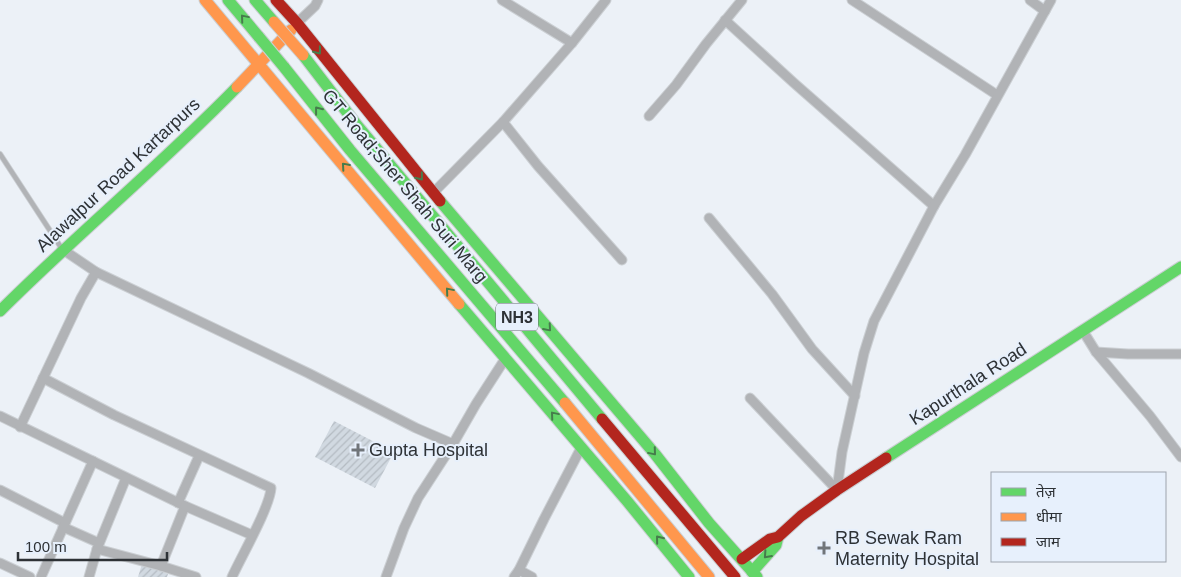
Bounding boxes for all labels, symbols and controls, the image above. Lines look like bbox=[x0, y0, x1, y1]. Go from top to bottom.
one-way arrow bbox=[240, 15, 249, 24]
one-way arrow bbox=[313, 45, 321, 54]
street label: GT Road;Sher Shah Suri Marg bbox=[318, 85, 492, 287]
street label: Alawalpur Road Kartarpurs bbox=[32, 94, 204, 256]
one-way arrow bbox=[316, 107, 324, 116]
one-way arrow bbox=[342, 163, 351, 172]
one-way arrow bbox=[415, 171, 423, 180]
one-way arrow bbox=[446, 288, 454, 297]
road number: NH3 bbox=[496, 304, 538, 330]
one-way arrow bbox=[542, 322, 550, 331]
street label: Kapurthala Road bbox=[906, 339, 1030, 429]
one-way arrow bbox=[550, 412, 559, 421]
place label: Gupta Hospital bbox=[369, 440, 488, 460]
marker: Gupta Hospital bbox=[351, 443, 365, 457]
one-way arrow bbox=[648, 446, 657, 455]
legend bbox=[991, 472, 1166, 562]
text: तेज़ bbox=[1036, 483, 1057, 500]
text: धीमा bbox=[1036, 508, 1063, 525]
place label: RB Sewak Ram Maternity Hospital bbox=[835, 528, 979, 569]
scale bar bbox=[18, 530, 166, 562]
text: जाम bbox=[1036, 533, 1061, 550]
one-way arrow bbox=[656, 536, 664, 545]
text: 100 m bbox=[25, 538, 67, 555]
marker: RB Sewak Ram Maternity Hospital bbox=[817, 541, 831, 555]
one-way arrow bbox=[764, 550, 773, 559]

